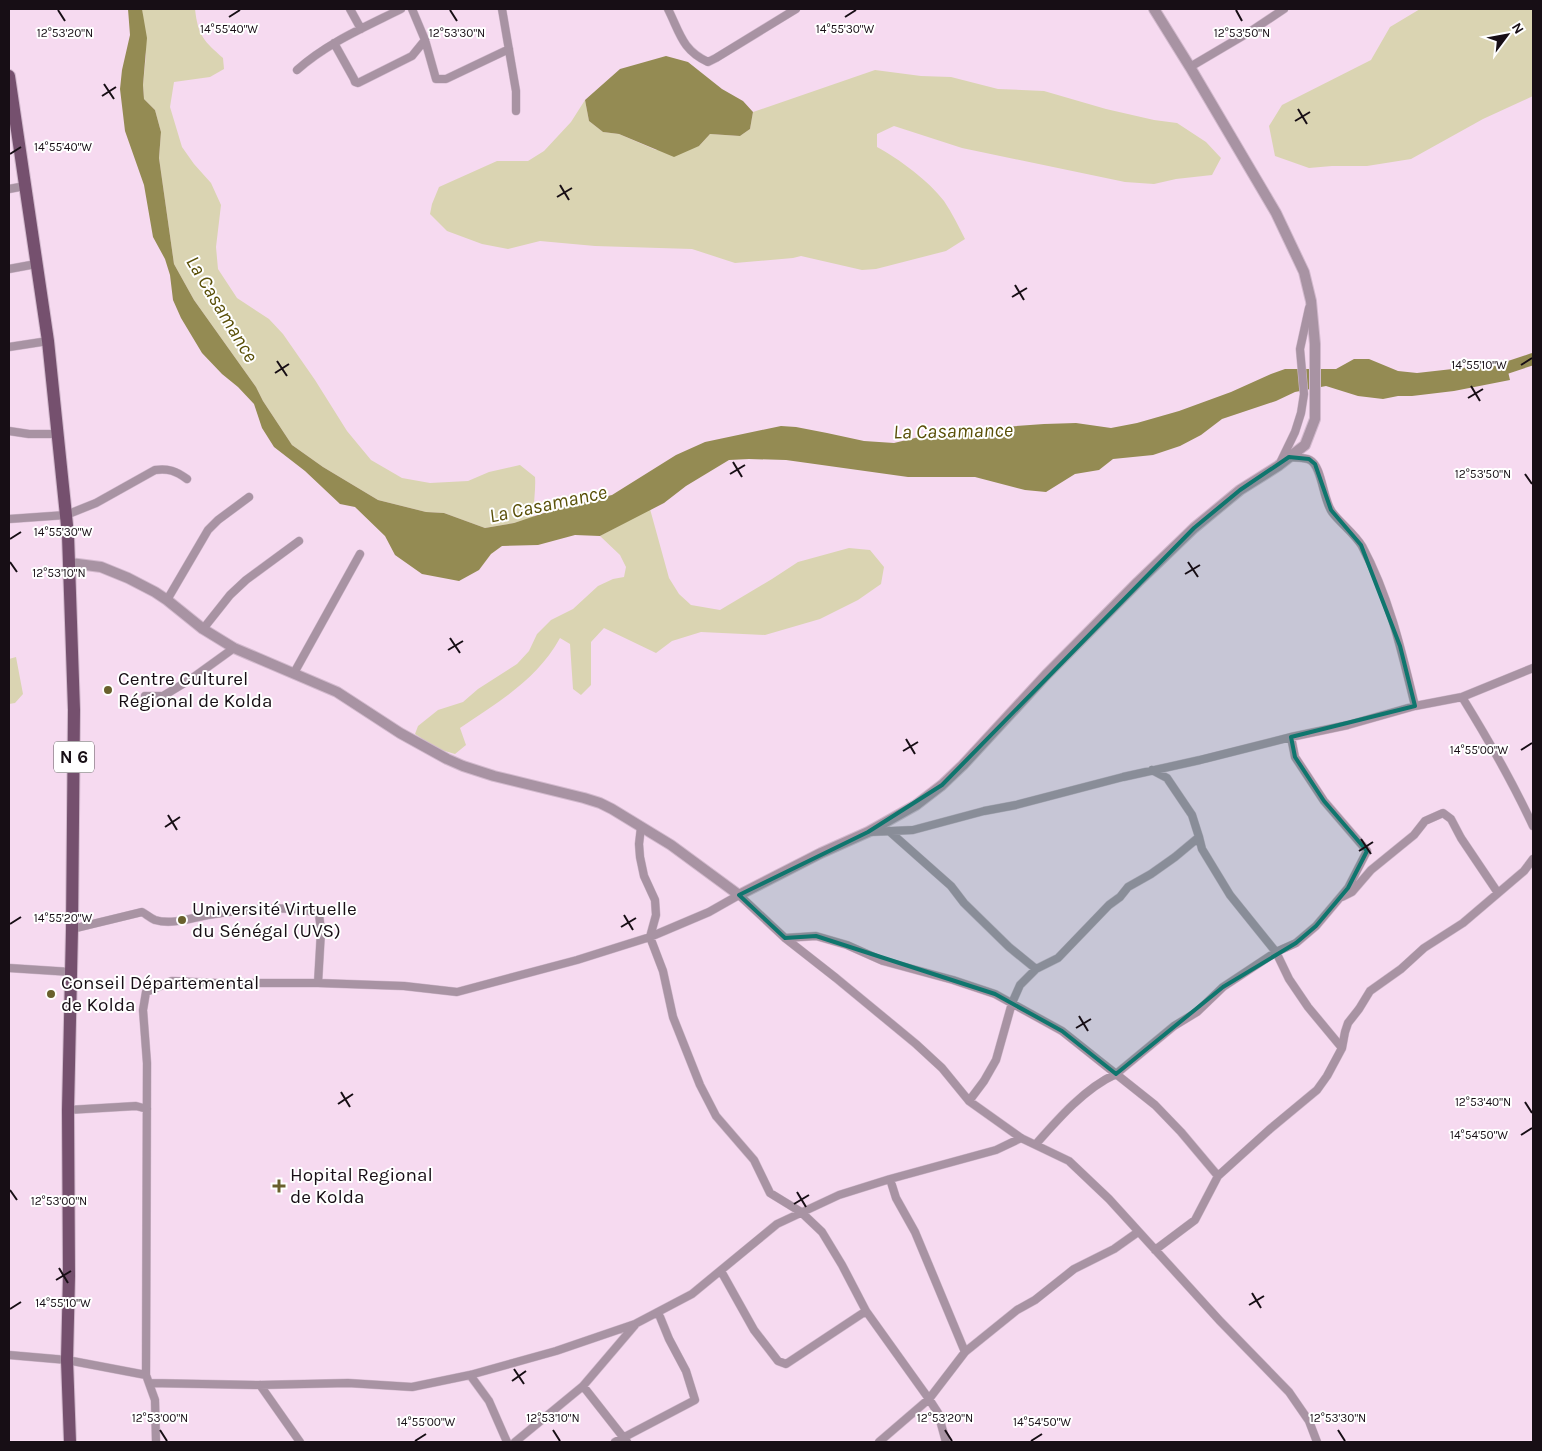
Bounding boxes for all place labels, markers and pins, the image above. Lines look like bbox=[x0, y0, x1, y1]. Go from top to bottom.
place label: Centre Culturel Régional de Kolda bbox=[118, 668, 272, 712]
marker: Centre Culturel Régional de Kolda bbox=[102, 684, 114, 696]
place label: Université Virtuelle du Sénégal (UVS) bbox=[192, 898, 357, 942]
marker: Université Virtuelle du Sénégal (UVS) bbox=[176, 914, 188, 926]
place label: Conseil Départemental de Kolda bbox=[61, 972, 259, 1016]
marker: Conseil Départemental de Kolda bbox=[45, 988, 57, 1000]
place label: Hopital Regional de Kolda bbox=[290, 1164, 433, 1208]
marker: Hopital Regional de Kolda bbox=[272, 1179, 286, 1193]

